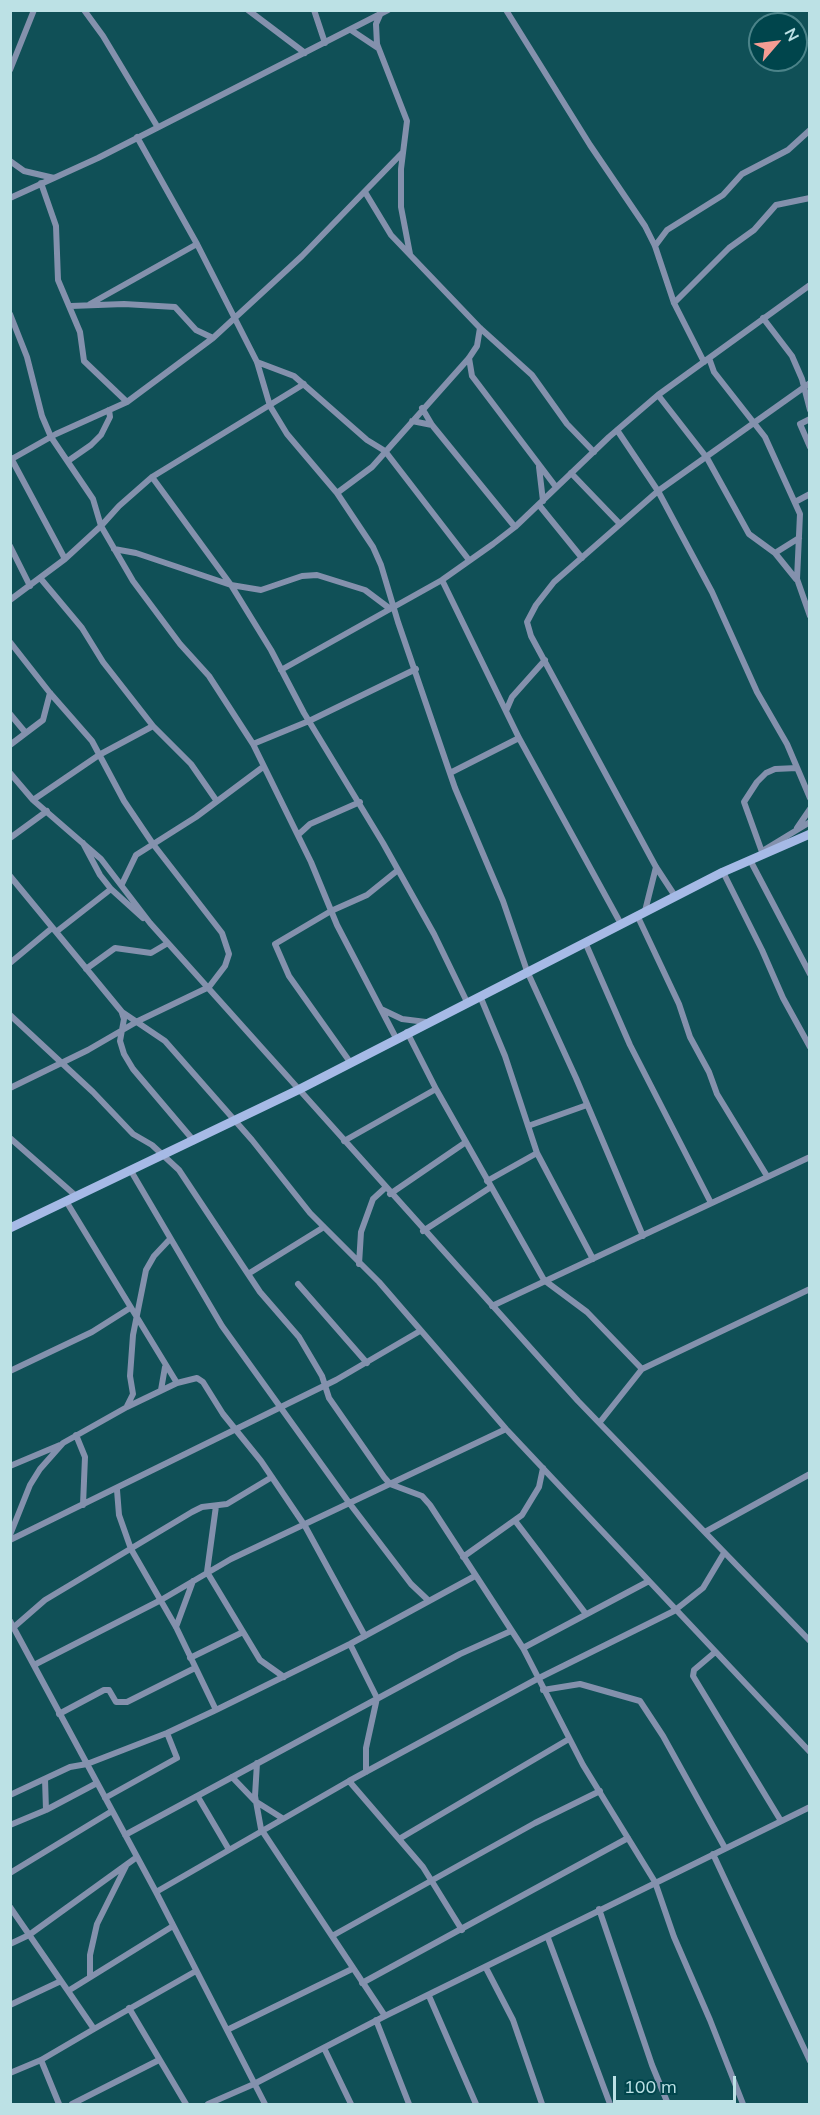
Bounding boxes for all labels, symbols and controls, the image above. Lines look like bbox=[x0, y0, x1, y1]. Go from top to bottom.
north arrow bbox=[748, 12, 808, 72]
text: N bbox=[780, 24, 804, 45]
scale bar bbox=[616, 2064, 739, 2102]
text: 100 m bbox=[624, 2075, 677, 2098]

